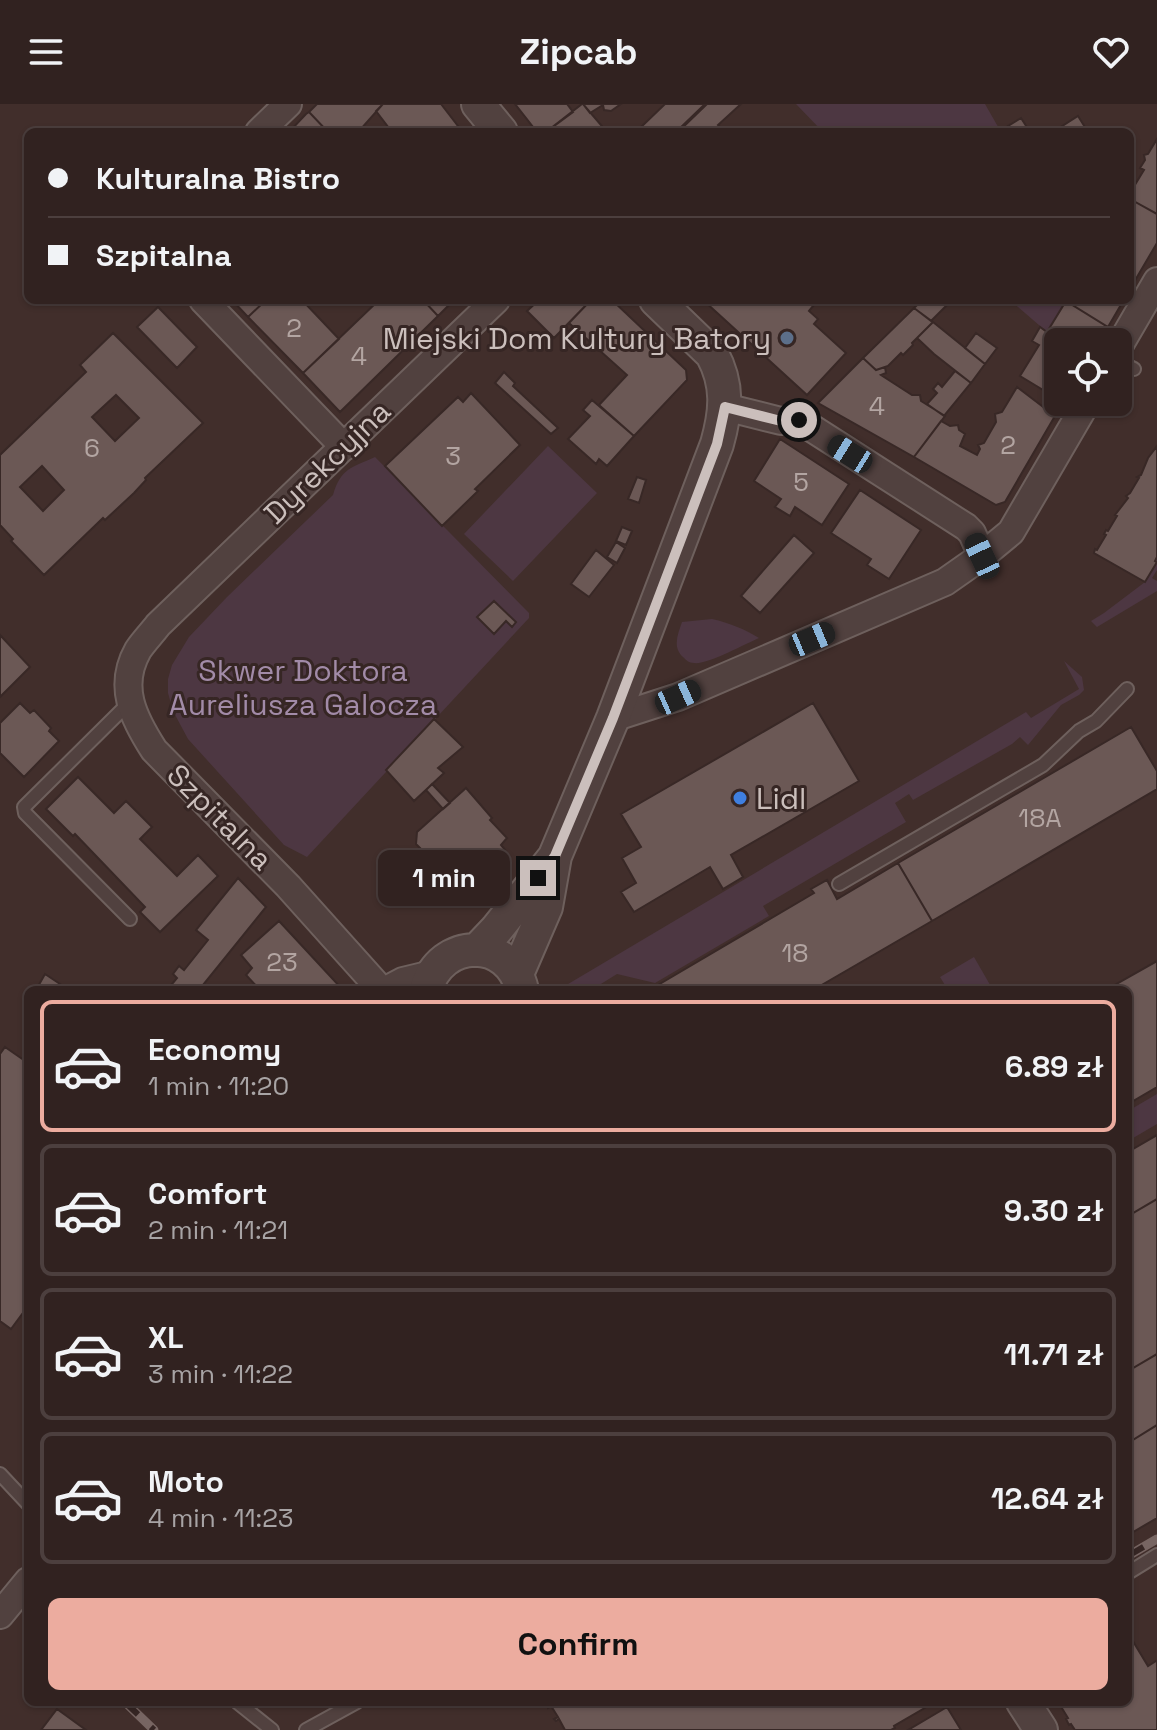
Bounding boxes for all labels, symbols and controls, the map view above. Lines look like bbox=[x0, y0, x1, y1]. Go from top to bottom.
text: Zipcab bbox=[519, 29, 638, 75]
icon: menu bbox=[24, 30, 68, 74]
icon: heart bbox=[1089, 30, 1133, 74]
text: Kulturalna Bistro bbox=[96, 159, 340, 198]
text: Szpitalna bbox=[96, 236, 232, 275]
house number: 2 bbox=[286, 311, 302, 345]
place label: Miejski Dom Kultury Batory bbox=[383, 319, 771, 358]
map controls bbox=[1044, 328, 1132, 416]
button: locate bbox=[1044, 328, 1132, 416]
marker: Miejski Dom Kultury Batory bbox=[778, 329, 796, 347]
house number: 4 bbox=[351, 339, 367, 373]
house number: 4 bbox=[869, 389, 885, 423]
street label: Dyrekcyjna bbox=[255, 392, 399, 532]
route start bbox=[781, 402, 817, 438]
house number: 2 bbox=[1000, 428, 1016, 462]
house number: 6 bbox=[84, 431, 100, 465]
car bbox=[823, 431, 877, 477]
house number: 3 bbox=[445, 439, 461, 473]
house number: 5 bbox=[793, 465, 809, 499]
car bbox=[961, 529, 1003, 583]
car bbox=[785, 619, 839, 659]
park label: Skwer Doktora Aureliusza Galocza bbox=[169, 651, 437, 724]
car bbox=[651, 676, 705, 718]
street label: Szpitalna bbox=[159, 756, 281, 878]
place label: Lidl bbox=[756, 779, 806, 818]
marker: Lidl bbox=[731, 789, 749, 807]
house number: 18A bbox=[1018, 801, 1062, 835]
callout: 1 min bbox=[378, 850, 510, 906]
route end bbox=[520, 860, 556, 896]
text: 1 min bbox=[412, 861, 476, 895]
house number: 18 bbox=[781, 936, 809, 970]
house number: 23 bbox=[266, 945, 298, 979]
icon: car bbox=[52, 1030, 124, 1102]
text: Economy bbox=[148, 1030, 281, 1069]
text: 6.89 zł bbox=[1005, 1047, 1104, 1086]
text: 1 min · 11:20 bbox=[148, 1069, 289, 1103]
icon: car bbox=[52, 1174, 124, 1246]
text: Comfort bbox=[148, 1174, 267, 1213]
text: 9.30 zł bbox=[1004, 1191, 1104, 1230]
text: 2 min · 11:21 bbox=[148, 1213, 288, 1247]
icon: car bbox=[52, 1318, 124, 1390]
text: XL bbox=[148, 1318, 184, 1357]
text: 11.71 zł bbox=[1004, 1335, 1104, 1374]
text: 3 min · 11:22 bbox=[148, 1357, 293, 1391]
icon: car bbox=[52, 1462, 124, 1534]
text: Moto bbox=[148, 1462, 224, 1501]
text: 12.64 zł bbox=[991, 1479, 1104, 1518]
text: 4 min · 11:23 bbox=[148, 1501, 293, 1535]
button: Confirm bbox=[48, 1598, 1108, 1690]

